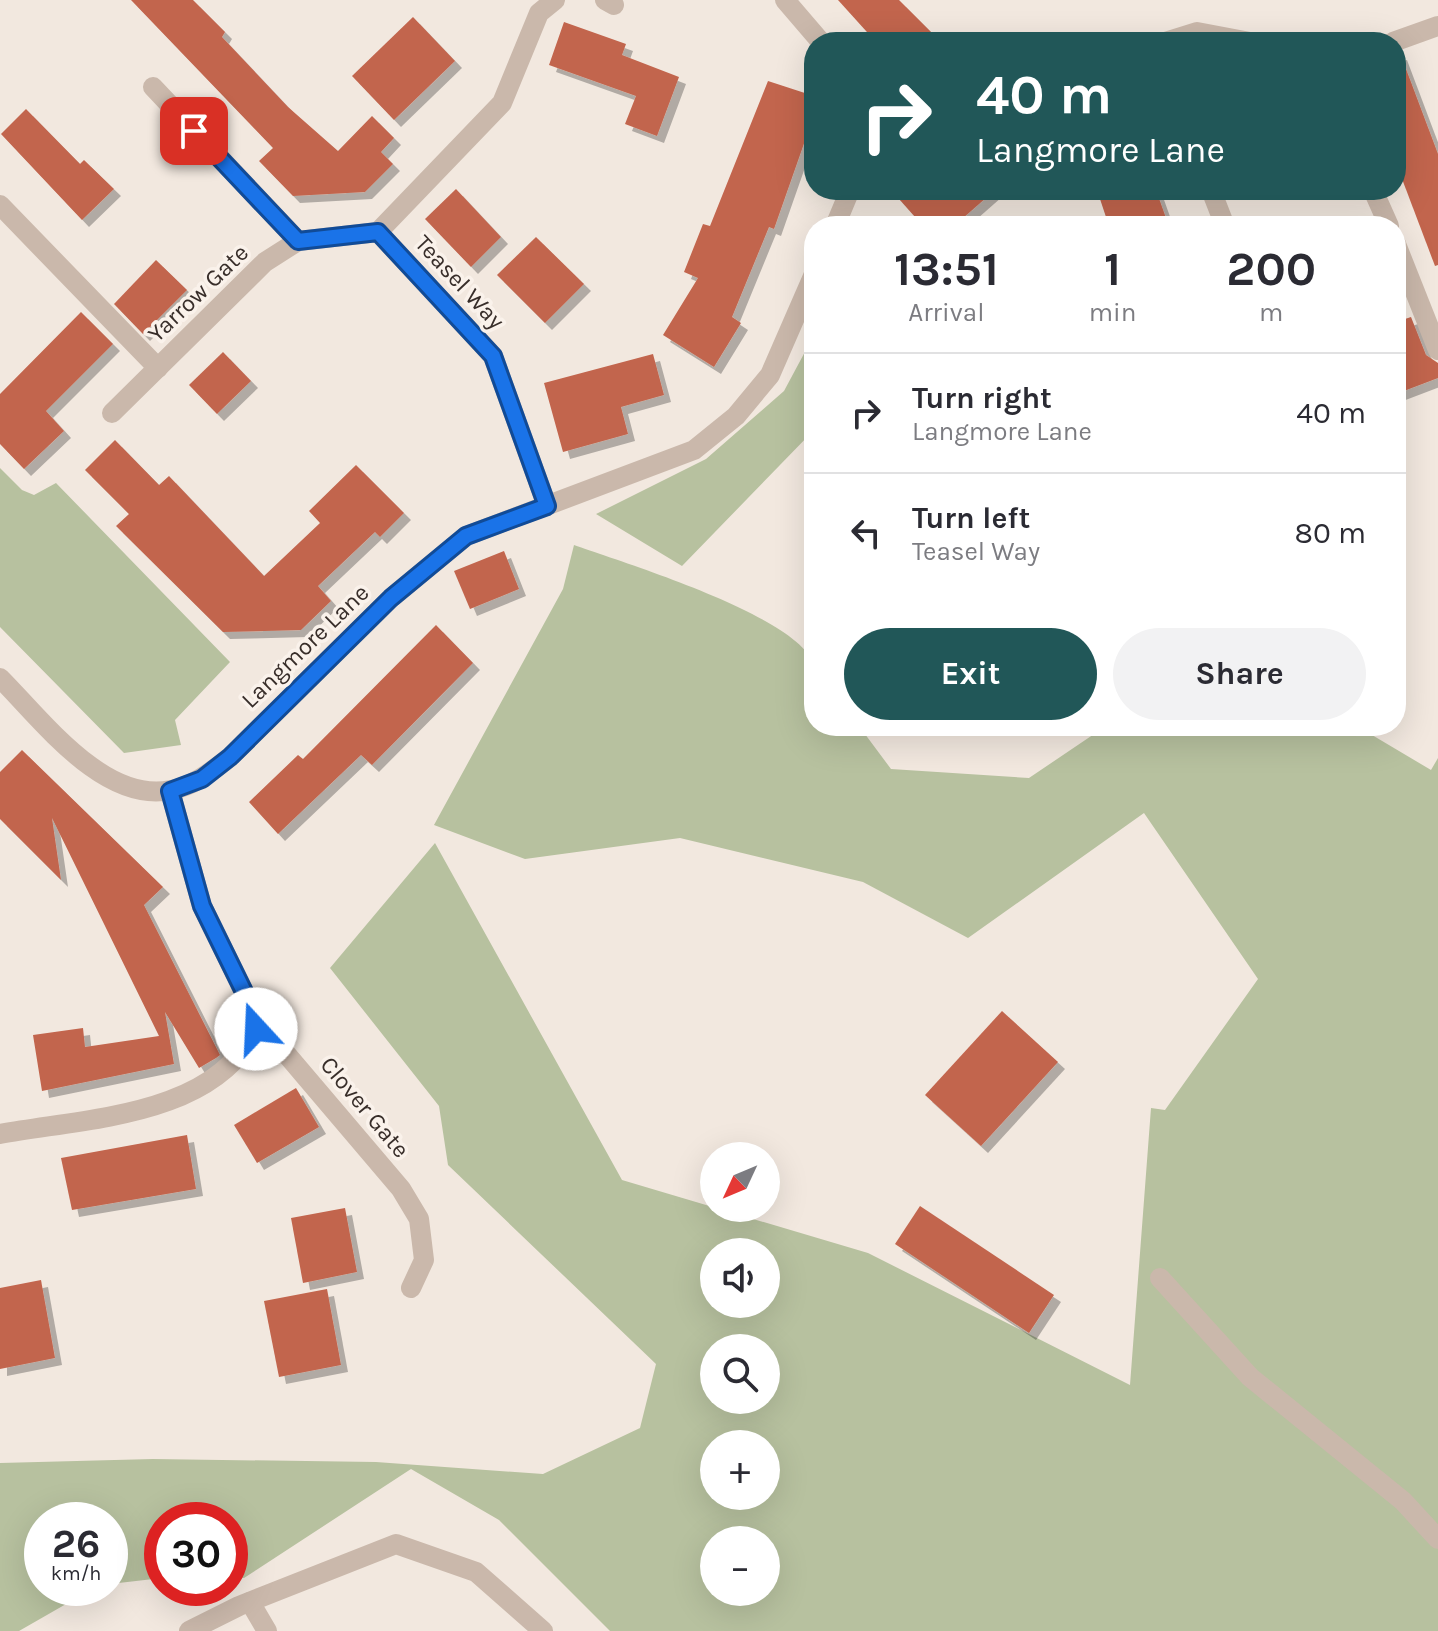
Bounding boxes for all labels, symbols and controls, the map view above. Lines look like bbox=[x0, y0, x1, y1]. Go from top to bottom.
text: 40 m bbox=[976, 62, 1112, 127]
icon: right bbox=[844, 64, 948, 168]
pin bbox=[160, 97, 228, 165]
icon: arrive bbox=[172, 109, 216, 153]
text: Langmore Lane bbox=[976, 129, 1225, 171]
street label: Teasel Way bbox=[409, 229, 511, 335]
street label: Yarrow Gate bbox=[142, 238, 254, 348]
text: 13:51 bbox=[894, 241, 999, 297]
text: 1 bbox=[1104, 241, 1121, 297]
text: 200 bbox=[1226, 241, 1316, 297]
text: Arrival bbox=[908, 297, 984, 328]
text: min bbox=[1089, 297, 1136, 328]
text: m bbox=[1259, 297, 1283, 328]
text: Turn right bbox=[912, 380, 1052, 416]
icon: right bbox=[844, 391, 888, 435]
text: 40 m bbox=[1296, 395, 1366, 431]
text: Langmore Lane bbox=[912, 416, 1092, 447]
text: Turn left bbox=[912, 500, 1030, 536]
icon: left bbox=[844, 511, 888, 555]
text: 80 m bbox=[1295, 515, 1366, 551]
text: Teasel Way bbox=[912, 536, 1040, 567]
street label: Langmore Lane bbox=[236, 578, 374, 714]
button: Exit bbox=[844, 628, 1097, 720]
button: Share bbox=[1113, 628, 1366, 720]
position arrow bbox=[214, 987, 298, 1071]
street label: Clover Gate bbox=[315, 1051, 415, 1163]
north arrow bbox=[700, 1142, 780, 1222]
map controls bbox=[700, 1142, 780, 1606]
button: sound bbox=[700, 1238, 780, 1318]
button: search bbox=[700, 1334, 780, 1414]
button: + bbox=[700, 1430, 780, 1510]
speed limit sign: 30 bbox=[144, 1502, 248, 1606]
text: 26 bbox=[52, 1520, 100, 1567]
button: − bbox=[700, 1526, 780, 1606]
text: km/h bbox=[51, 1562, 101, 1585]

